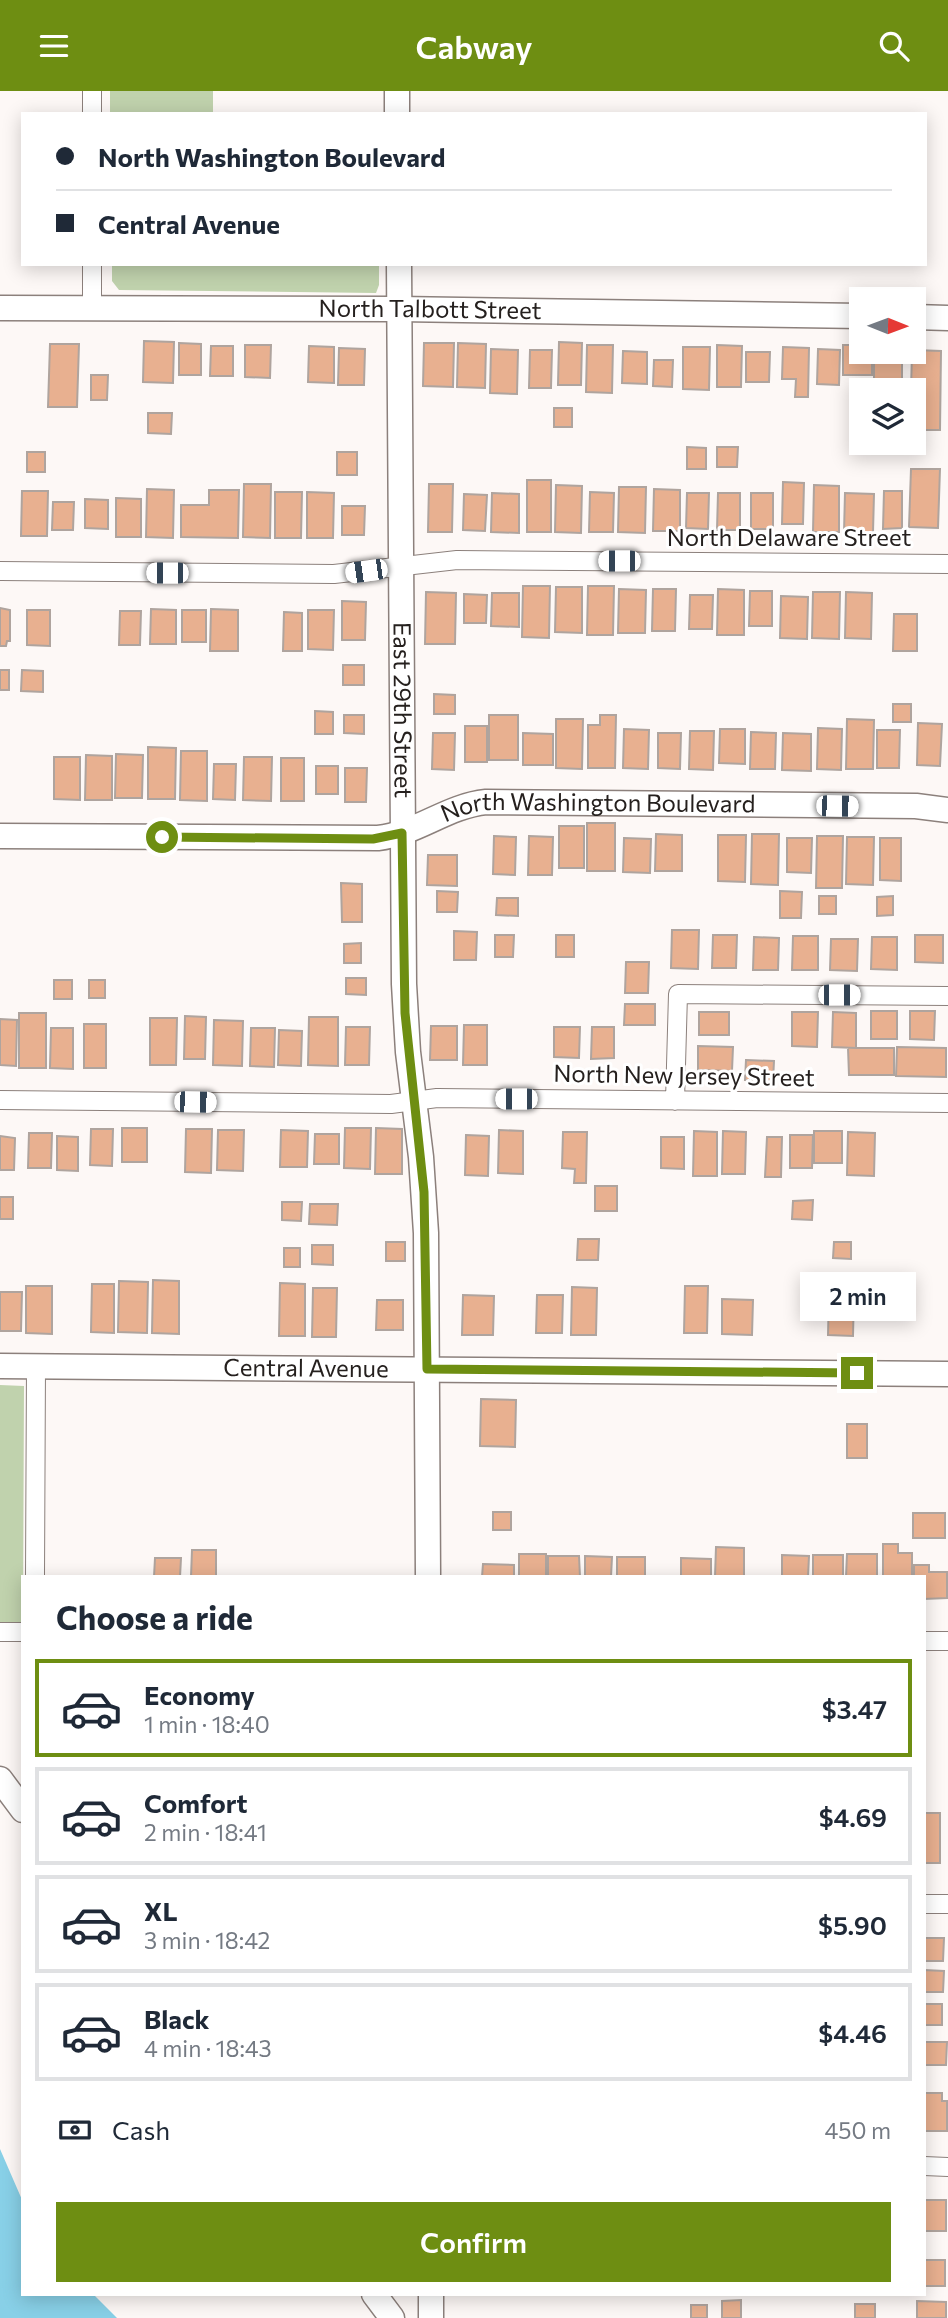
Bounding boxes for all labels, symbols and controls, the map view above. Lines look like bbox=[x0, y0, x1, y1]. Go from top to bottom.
text: Cabway bbox=[416, 26, 532, 66]
icon: menu bbox=[35, 27, 73, 65]
icon: search bbox=[875, 27, 913, 65]
text: North Washington Boulevard bbox=[98, 141, 445, 172]
text: Central Avenue bbox=[98, 208, 280, 239]
north arrow bbox=[849, 287, 926, 364]
map controls bbox=[849, 287, 926, 455]
street label: North Talbott Street bbox=[319, 293, 542, 324]
button: layers bbox=[849, 378, 926, 455]
street label: North Delaware Street bbox=[667, 522, 912, 551]
car bbox=[599, 551, 641, 572]
car bbox=[344, 558, 389, 584]
car bbox=[147, 563, 189, 584]
street label: East 29th Street bbox=[388, 622, 419, 798]
street label: North Washington Boulevard bbox=[436, 786, 756, 827]
car bbox=[816, 795, 859, 817]
route start bbox=[146, 821, 178, 853]
car bbox=[819, 985, 861, 1006]
street label: North New Jersey Street bbox=[553, 1058, 815, 1091]
car bbox=[496, 1089, 538, 1110]
car bbox=[174, 1091, 217, 1113]
callout: 2 min bbox=[799, 1271, 915, 1321]
text: 2 min bbox=[830, 1282, 886, 1310]
street label: Central Avenue bbox=[223, 1352, 389, 1382]
route end bbox=[841, 1357, 873, 1389]
text: Choose a ride bbox=[56, 1597, 253, 1637]
icon: car bbox=[60, 1677, 123, 1740]
text: Economy bbox=[144, 1679, 255, 1710]
text: $3.47 bbox=[822, 1693, 887, 1724]
text: 1 min · 18:40 bbox=[144, 1710, 270, 1738]
icon: car bbox=[60, 1785, 123, 1848]
text: Comfort bbox=[144, 1787, 247, 1818]
text: $4.69 bbox=[819, 1801, 887, 1832]
text: 2 min · 18:41 bbox=[144, 1818, 267, 1846]
icon: car bbox=[60, 1893, 123, 1956]
text: XL bbox=[144, 1895, 178, 1926]
text: $5.90 bbox=[818, 1909, 887, 1940]
text: 3 min · 18:42 bbox=[144, 1926, 270, 1954]
icon: car bbox=[60, 2001, 123, 2064]
text: Black bbox=[144, 2003, 210, 2034]
text: $4.46 bbox=[818, 2017, 887, 2048]
text: 4 min · 18:43 bbox=[144, 2034, 272, 2062]
icon: cash bbox=[56, 2111, 94, 2149]
text: Cash bbox=[112, 2114, 170, 2145]
text: 450 m bbox=[825, 2116, 891, 2144]
button: Confirm bbox=[56, 2202, 891, 2282]

